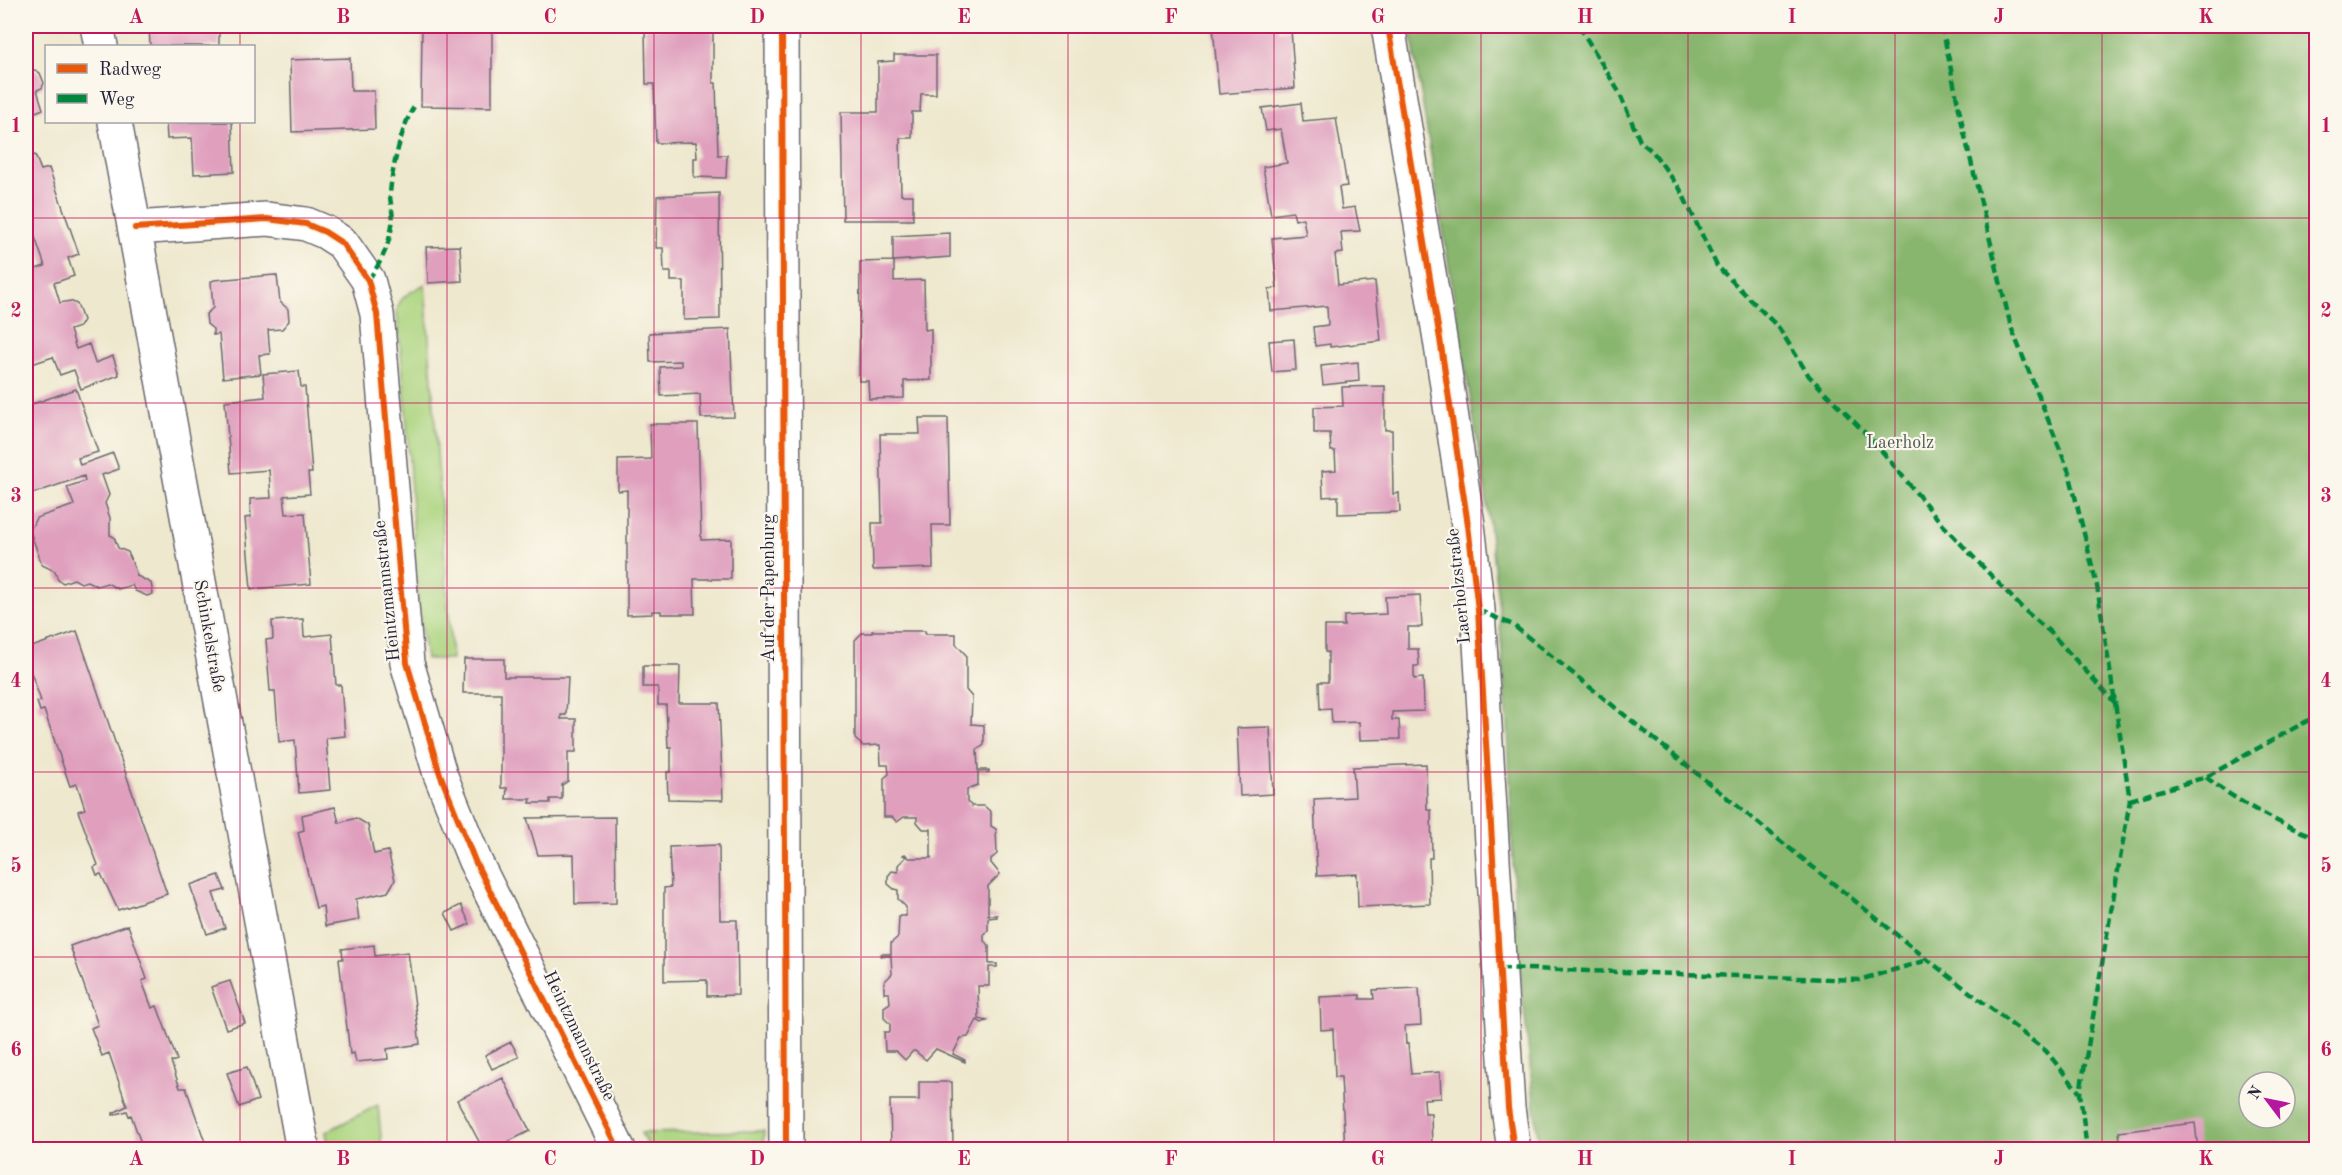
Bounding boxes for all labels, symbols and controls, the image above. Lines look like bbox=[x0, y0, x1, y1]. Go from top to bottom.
text: A bbox=[128, 8, 144, 28]
text: B bbox=[336, 8, 350, 28]
text: C bbox=[543, 8, 557, 28]
text: D bbox=[749, 8, 765, 28]
text: E bbox=[957, 8, 971, 28]
text: F bbox=[1164, 8, 1178, 28]
text: G bbox=[1371, 8, 1385, 28]
text: H bbox=[1577, 8, 1593, 28]
text: I bbox=[1788, 8, 1796, 28]
text: J bbox=[1994, 8, 2005, 28]
text: K bbox=[2198, 8, 2214, 28]
legend bbox=[45, 45, 255, 123]
text: Radweg bbox=[99, 61, 162, 79]
text: Weg bbox=[99, 91, 135, 109]
text: 1 bbox=[10, 117, 22, 137]
text: 1 bbox=[2320, 117, 2332, 137]
text: 2 bbox=[10, 302, 22, 322]
text: 2 bbox=[2320, 302, 2332, 322]
park label: Laerholz bbox=[1866, 434, 1934, 452]
text: 3 bbox=[10, 487, 22, 507]
text: 3 bbox=[2320, 487, 2332, 507]
street label: Auf der Papenburg bbox=[760, 514, 778, 662]
street label: Heintzmannstraße bbox=[371, 519, 403, 663]
street label: Laerholzstraße bbox=[1444, 527, 1474, 645]
street label: Schinkelstraße bbox=[190, 578, 228, 694]
text: 4 bbox=[10, 672, 22, 692]
text: 4 bbox=[2320, 672, 2332, 692]
text: 5 bbox=[10, 856, 22, 877]
text: 5 bbox=[2320, 856, 2332, 877]
street label: Heintzmannstraße bbox=[540, 968, 618, 1104]
text: 6 bbox=[10, 1041, 22, 1061]
text: 6 bbox=[2320, 1041, 2332, 1061]
north arrow bbox=[2237, 1070, 2297, 1130]
text: N bbox=[2246, 1083, 2266, 1103]
text: A bbox=[128, 1150, 144, 1170]
text: B bbox=[336, 1150, 350, 1170]
text: C bbox=[543, 1150, 557, 1170]
text: D bbox=[749, 1150, 765, 1170]
text: E bbox=[957, 1150, 971, 1170]
text: F bbox=[1164, 1150, 1178, 1170]
text: G bbox=[1371, 1150, 1385, 1170]
text: H bbox=[1577, 1150, 1593, 1170]
text: I bbox=[1788, 1150, 1796, 1170]
text: J bbox=[1994, 1150, 2005, 1170]
text: K bbox=[2198, 1150, 2214, 1170]

